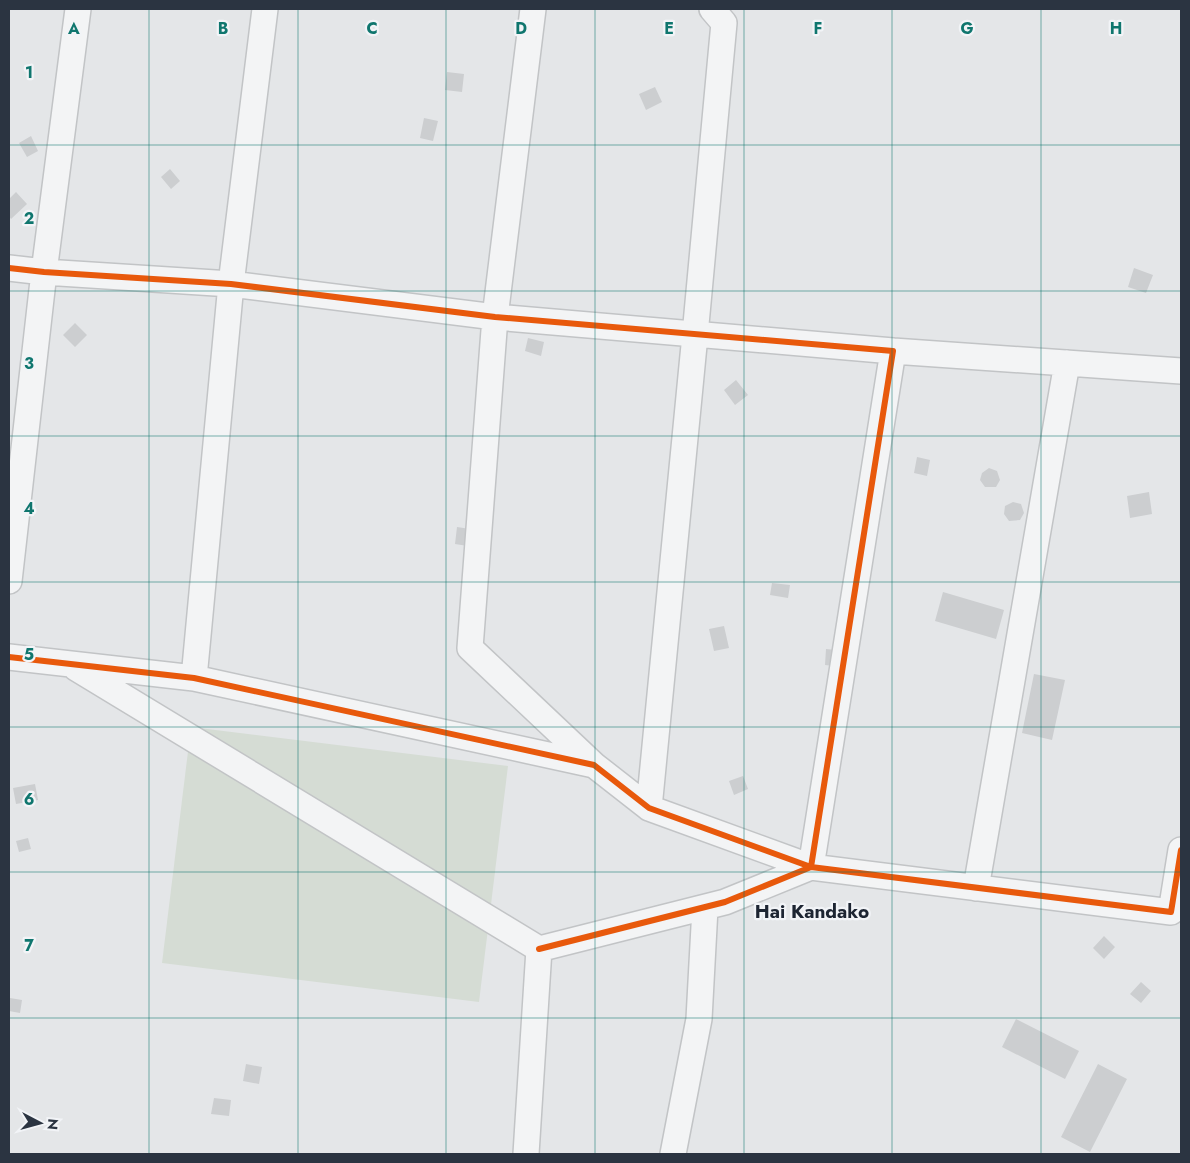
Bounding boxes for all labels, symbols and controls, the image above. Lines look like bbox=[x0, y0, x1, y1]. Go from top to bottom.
text: A bbox=[67, 17, 80, 40]
text: B bbox=[218, 17, 228, 40]
text: C bbox=[366, 17, 378, 40]
text: D bbox=[515, 17, 527, 40]
text: E bbox=[664, 17, 674, 40]
text: F bbox=[814, 17, 822, 40]
text: G bbox=[960, 17, 974, 40]
text: H bbox=[1110, 17, 1122, 40]
text: 1 bbox=[25, 61, 33, 84]
text: 2 bbox=[24, 207, 34, 230]
text: 3 bbox=[24, 352, 34, 375]
text: 4 bbox=[23, 497, 35, 520]
text: 5 bbox=[24, 643, 34, 666]
text: 6 bbox=[24, 788, 34, 811]
district label: Hai Kandako bbox=[755, 898, 869, 925]
text: 7 bbox=[24, 934, 34, 957]
north arrow bbox=[15, 1098, 65, 1148]
text: N bbox=[42, 1118, 63, 1131]

